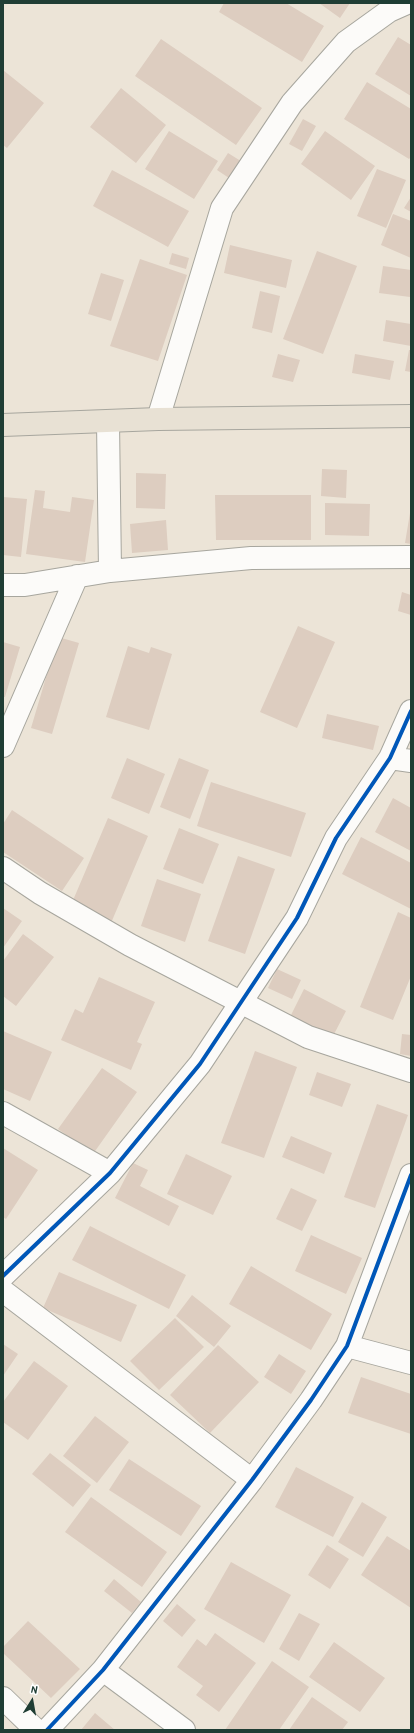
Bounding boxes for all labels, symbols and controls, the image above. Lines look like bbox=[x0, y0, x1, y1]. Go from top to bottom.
north arrow bbox=[12, 1681, 52, 1721]
text: N bbox=[30, 1682, 38, 1697]

